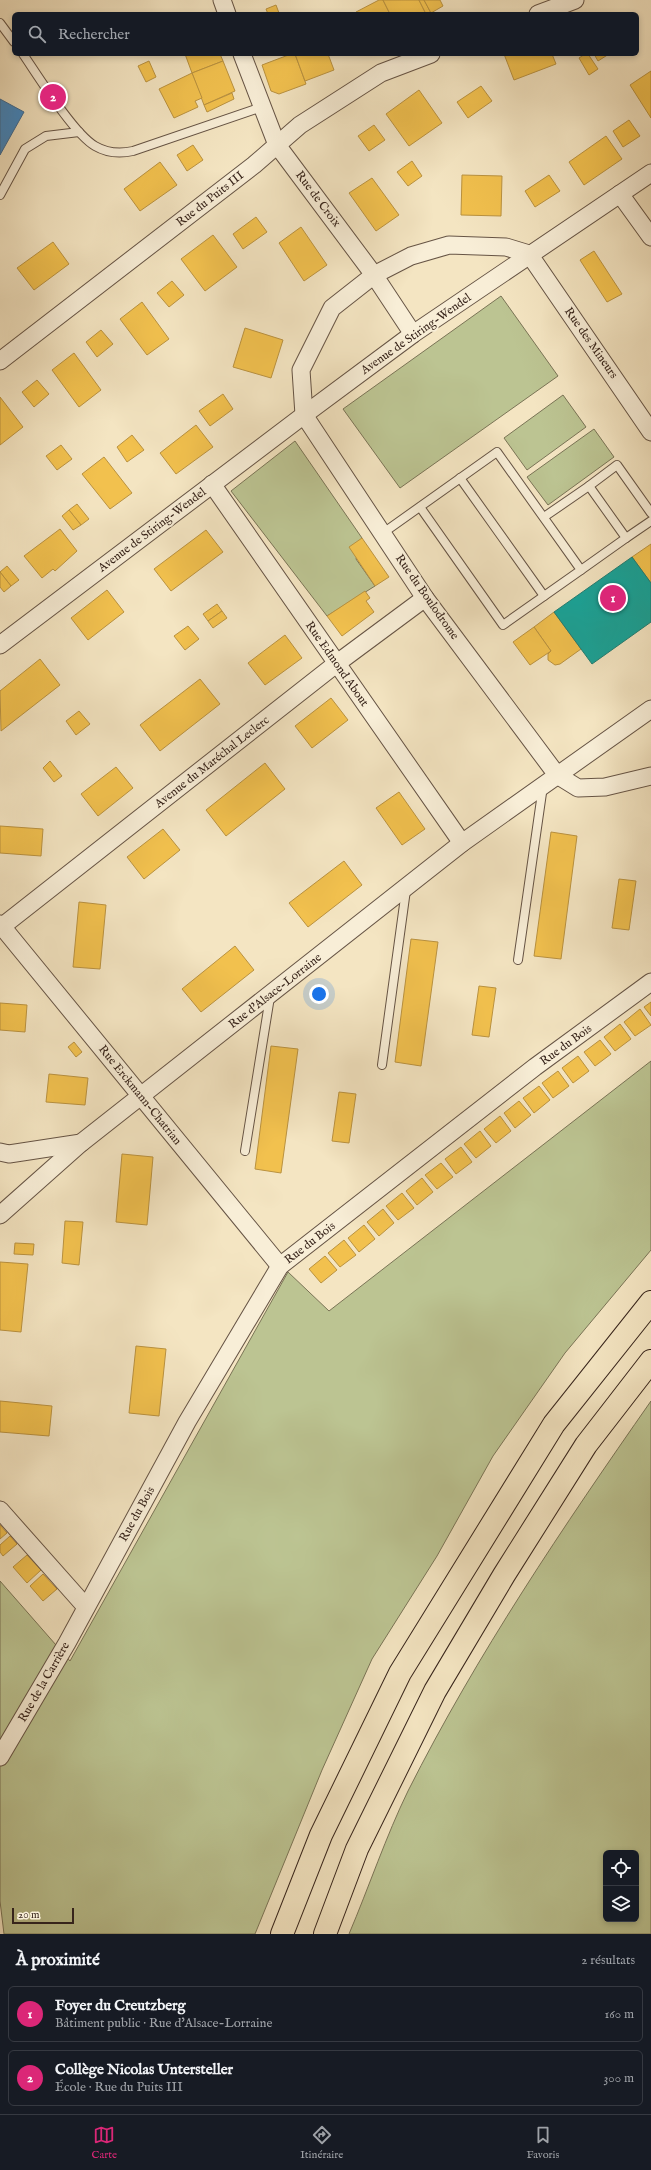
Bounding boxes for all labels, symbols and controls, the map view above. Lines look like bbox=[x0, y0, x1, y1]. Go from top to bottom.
search box bbox=[12, 12, 639, 56]
icon: search bbox=[26, 23, 48, 45]
text: Rechercher bbox=[58, 25, 130, 44]
pin: 2 bbox=[40, 82, 66, 112]
street label: Rue du Puits III bbox=[173, 168, 247, 230]
street label: Rue de Croix bbox=[292, 168, 344, 230]
street label: Avenue de Stiring-Wendel bbox=[357, 290, 475, 378]
street label: Rue des Mineurs bbox=[561, 305, 621, 381]
street label: Avenue de Stiring-Wendel bbox=[94, 484, 210, 576]
street label: Rue du Boulodrome bbox=[392, 551, 462, 643]
pin: 1 bbox=[600, 583, 626, 613]
street label: Rue Edmond About bbox=[302, 619, 372, 709]
street label: Avenue du Maréchal Leclerc bbox=[151, 713, 272, 812]
street label: Rue d'Alsace-Lorraine bbox=[226, 950, 325, 1032]
your location bbox=[309, 984, 329, 1004]
street label: Rue du Bois bbox=[537, 1021, 595, 1069]
street label: Rue Erckmann-Chatrian bbox=[95, 1042, 185, 1148]
street label: Rue du Bois bbox=[282, 1218, 338, 1268]
street label: Rue du Bois bbox=[116, 1484, 158, 1544]
street label: Rue de la Carrière bbox=[15, 1639, 73, 1725]
map controls bbox=[603, 1850, 639, 1922]
button: locate bbox=[603, 1850, 639, 1886]
button: layers bbox=[603, 1886, 639, 1922]
scale bar bbox=[12, 1906, 74, 1925]
text: 20 m bbox=[18, 1908, 39, 1922]
text: À proximité bbox=[16, 1950, 100, 1971]
text: 2 résultats bbox=[581, 1952, 635, 1969]
text: Foyer du Creutzberg bbox=[55, 1996, 186, 2015]
text: 1 bbox=[28, 2006, 32, 2023]
text: 160 m bbox=[604, 2006, 634, 2023]
text: Bâtiment public · Rue d'Alsace-Lorraine bbox=[55, 2015, 272, 2032]
text: Collège Nicolas Untersteller bbox=[55, 2060, 233, 2079]
text: 2 bbox=[27, 2070, 33, 2087]
text: 300 m bbox=[603, 2070, 634, 2087]
text: École · Rue du Puits III bbox=[55, 2079, 183, 2096]
tab: Carte bbox=[92, 2124, 117, 2162]
tab: Itinéraire bbox=[300, 2124, 343, 2162]
tab: Favoris bbox=[526, 2124, 559, 2162]

